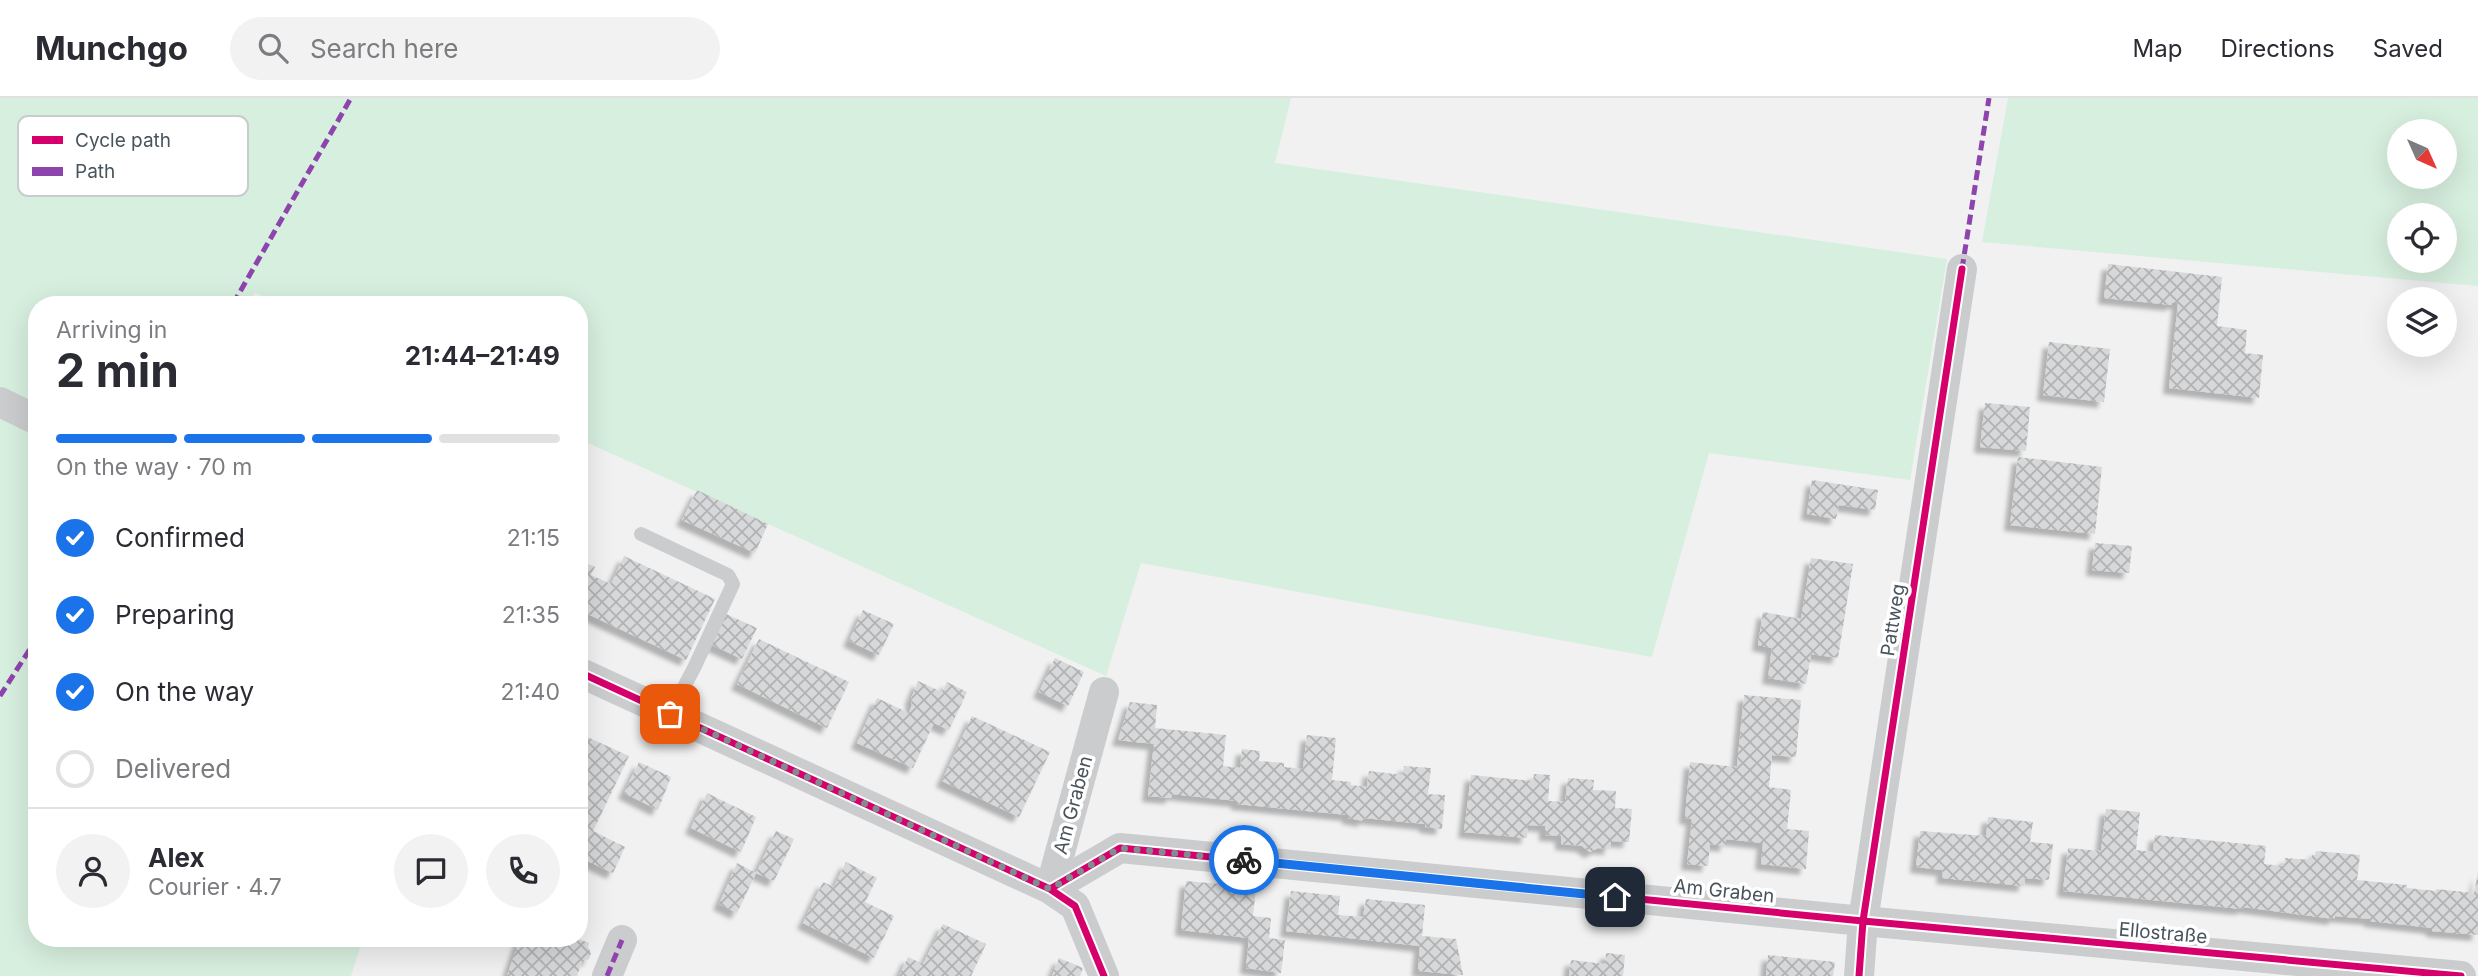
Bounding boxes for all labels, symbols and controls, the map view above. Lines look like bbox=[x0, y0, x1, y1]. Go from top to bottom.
search box bbox=[230, 17, 720, 80]
text: Munchgo bbox=[35, 28, 188, 68]
icon: search bbox=[254, 29, 292, 67]
text: Search here bbox=[310, 33, 459, 64]
text: Map bbox=[2133, 34, 2182, 63]
text: Directions bbox=[2220, 34, 2335, 63]
text: Saved bbox=[2373, 34, 2443, 63]
legend bbox=[18, 116, 248, 196]
north arrow bbox=[2387, 119, 2457, 189]
map controls bbox=[2387, 119, 2457, 357]
text: Cycle path bbox=[75, 129, 171, 152]
text: Path bbox=[75, 160, 115, 183]
button: locate bbox=[2387, 203, 2457, 273]
button: layers bbox=[2387, 287, 2457, 357]
text: Arriving in bbox=[56, 316, 167, 344]
text: 21:44–21:49 bbox=[405, 340, 560, 371]
text: 2 min bbox=[56, 342, 179, 398]
text: On the way · 70 m bbox=[56, 453, 252, 481]
icon: check bbox=[56, 519, 94, 557]
text: Confirmed bbox=[115, 522, 245, 553]
text: 21:15 bbox=[507, 524, 560, 552]
street label: Pattweg bbox=[1876, 582, 1910, 658]
icon: check bbox=[56, 596, 94, 634]
text: Preparing bbox=[115, 599, 235, 630]
text: 21:35 bbox=[502, 601, 560, 629]
icon: check bbox=[56, 673, 94, 711]
text: On the way bbox=[115, 676, 254, 707]
text: 21:40 bbox=[501, 678, 560, 706]
pin bbox=[640, 684, 700, 744]
icon: bag bbox=[651, 695, 689, 733]
text: Delivered bbox=[115, 753, 231, 784]
street label: Am Graben bbox=[1049, 753, 1097, 857]
courier bbox=[1209, 825, 1279, 895]
button: person bbox=[56, 834, 130, 908]
button: chat bbox=[394, 834, 468, 908]
button: phone bbox=[486, 834, 560, 908]
icon: bike bbox=[1225, 841, 1263, 879]
text: Alex bbox=[148, 842, 205, 873]
pin bbox=[1585, 867, 1645, 927]
text: Courier · 4.7 bbox=[148, 873, 282, 901]
street label: Am Graben bbox=[1673, 874, 1775, 908]
icon: home bbox=[1596, 878, 1634, 916]
street label: Ellostraße bbox=[2118, 918, 2208, 948]

